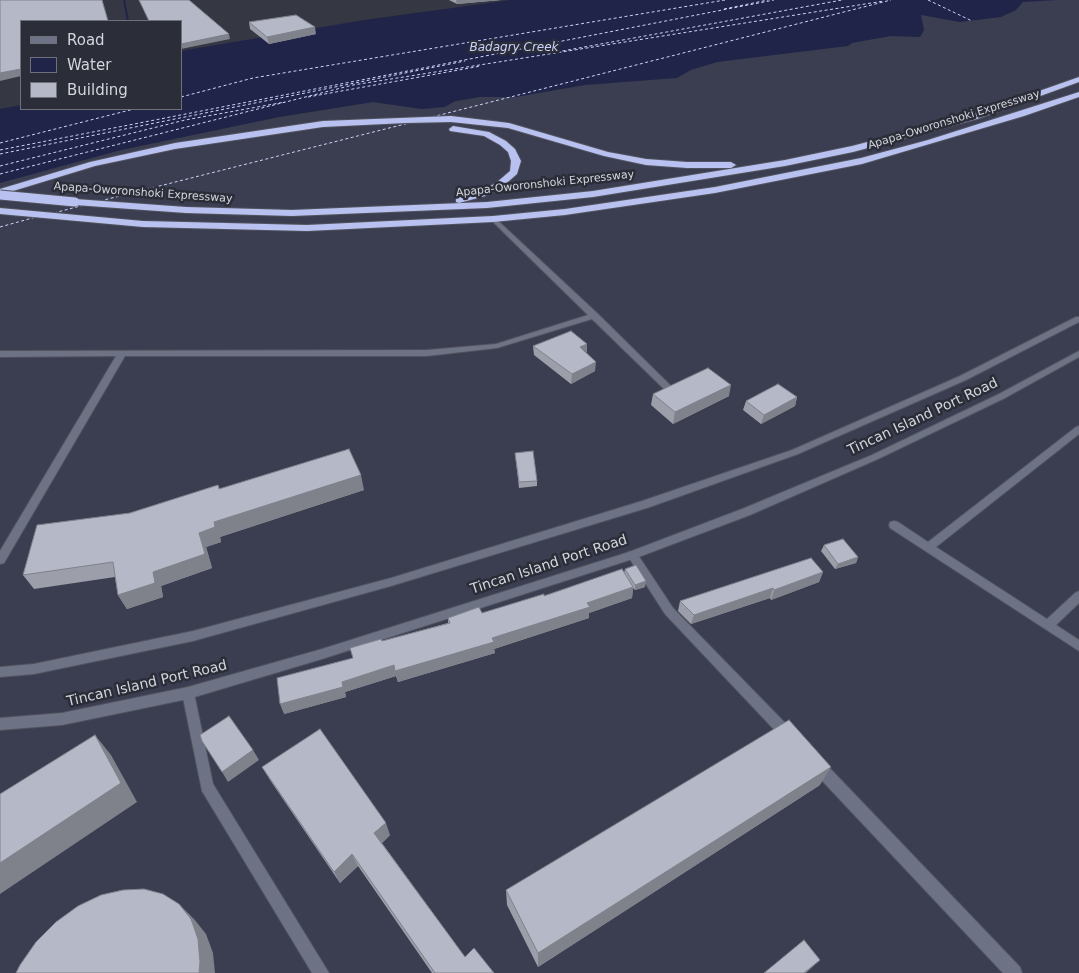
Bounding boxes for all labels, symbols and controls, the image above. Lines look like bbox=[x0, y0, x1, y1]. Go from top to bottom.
legend bbox=[20, 20, 182, 110]
text: Road bbox=[67, 31, 105, 49]
water label: Badagry Creek bbox=[469, 41, 559, 55]
text: Water bbox=[67, 56, 111, 74]
text: Building bbox=[67, 81, 128, 99]
street label: Apapa-Oworonshoki Expressway bbox=[866, 87, 1042, 153]
street label: Apapa-Oworonshoki Expressway bbox=[455, 168, 635, 200]
street label: Apapa-Oworonshoki Expressway bbox=[53, 180, 233, 206]
street label: Tincan Island Port Road bbox=[845, 375, 1001, 459]
street label: Tincan Island Port Road bbox=[468, 532, 630, 598]
street label: Tincan Island Port Road bbox=[65, 657, 229, 711]

